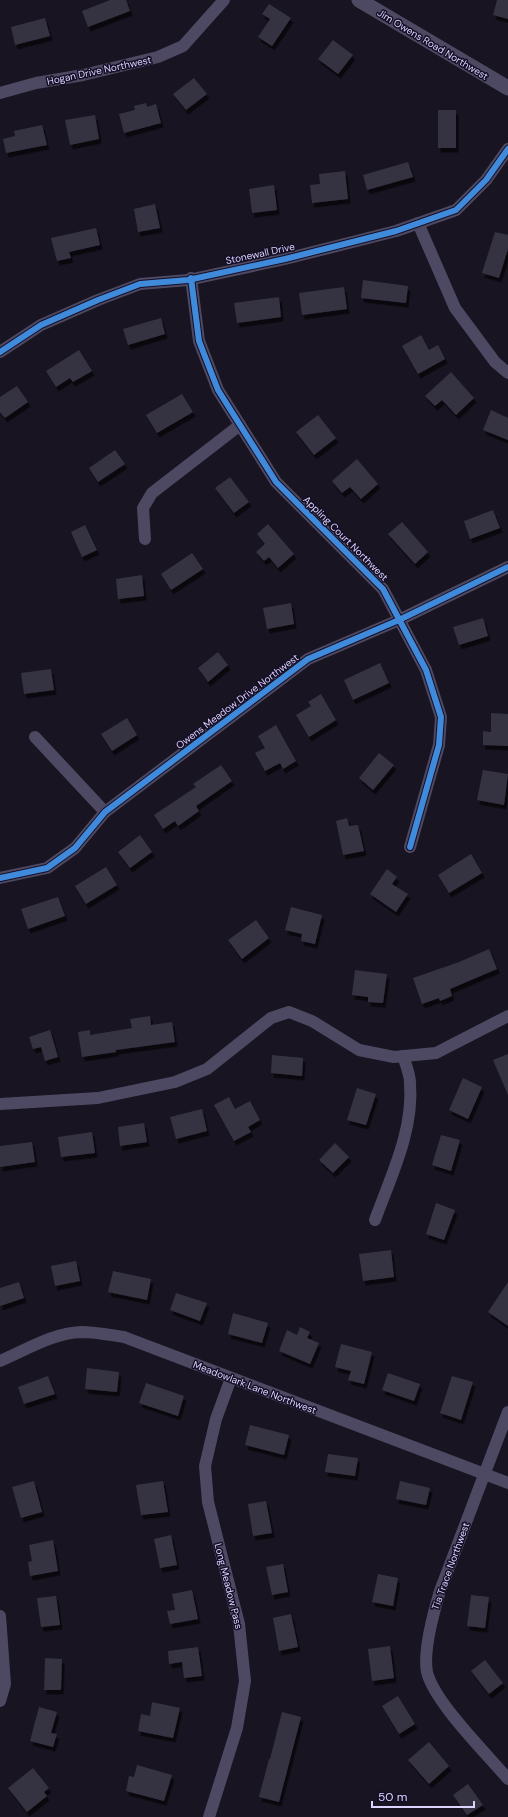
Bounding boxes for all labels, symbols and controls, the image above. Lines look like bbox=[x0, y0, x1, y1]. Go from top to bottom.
street label: Jim Owens Road Northwest bbox=[375, 6, 491, 83]
street label: Hogan Drive Northwest bbox=[46, 53, 153, 88]
street label: Stonewall Drive bbox=[224, 240, 296, 267]
street label: Appling Court Northwest bbox=[300, 493, 391, 584]
street label: Owens Meadow Drive Northwest bbox=[173, 651, 301, 752]
street label: Meadowlark Lane Northwest bbox=[191, 1358, 318, 1417]
street label: Tia Trace Northwest bbox=[429, 1520, 472, 1612]
street label: Long Meadow Pass bbox=[212, 1542, 245, 1630]
scale bar bbox=[372, 1783, 474, 1809]
text: 50 m bbox=[378, 1789, 407, 1805]

